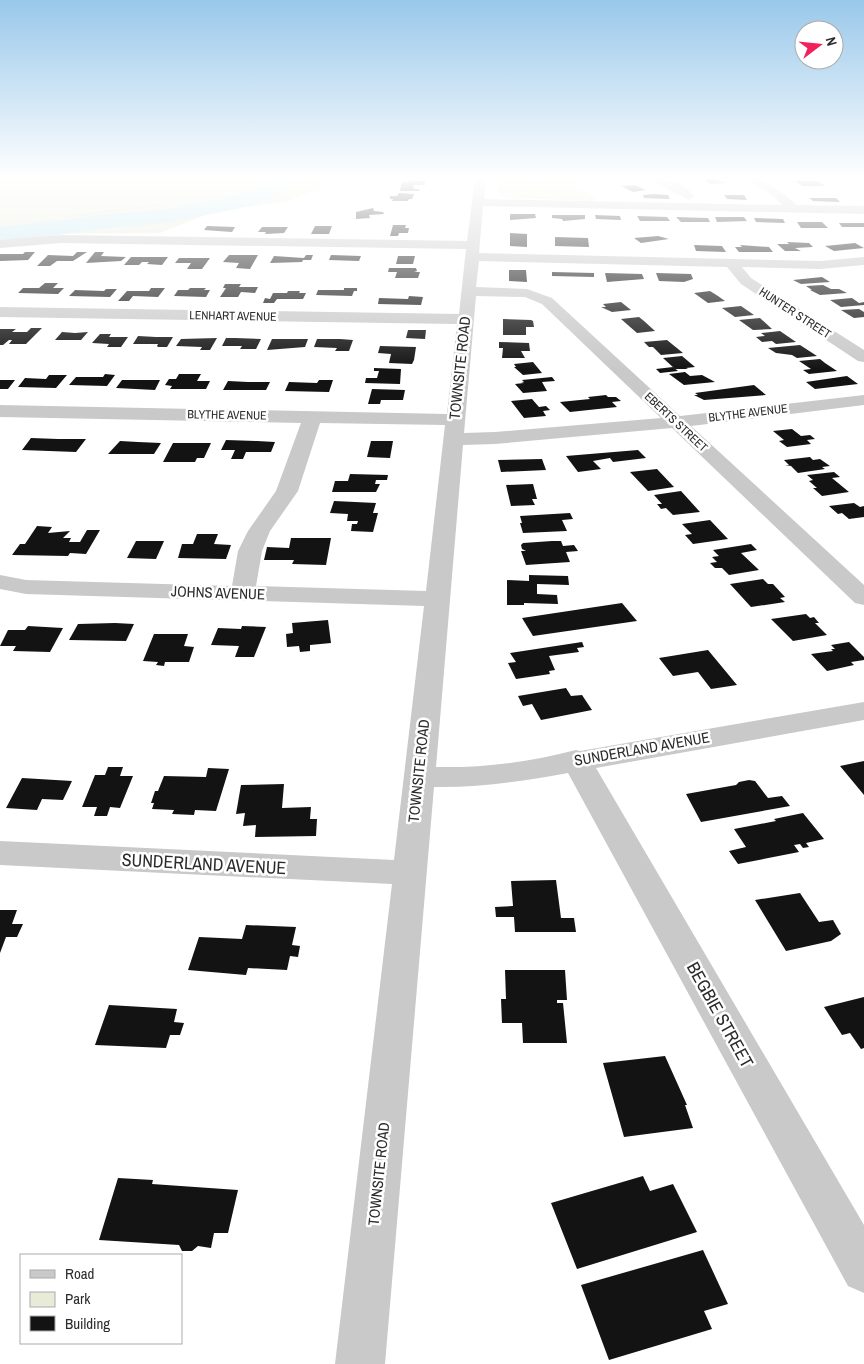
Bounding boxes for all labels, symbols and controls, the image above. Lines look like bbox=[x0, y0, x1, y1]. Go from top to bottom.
north arrow bbox=[794, 20, 844, 70]
text: N bbox=[822, 35, 841, 48]
street label: HUNTER STREET bbox=[756, 284, 834, 342]
street label: LENHART AVENUE bbox=[189, 307, 277, 325]
street label: TOWNSITE ROAD bbox=[444, 315, 475, 421]
street label: EBERTS STREET bbox=[641, 389, 711, 455]
street label: BLYTHE AVENUE bbox=[708, 400, 788, 426]
street label: BLYTHE AVENUE bbox=[187, 406, 267, 424]
street label: JOHNS AVENUE bbox=[171, 580, 265, 605]
street label: TOWNSITE ROAD bbox=[403, 718, 434, 824]
street label: SUNDERLAND AVENUE bbox=[573, 726, 711, 771]
street label: SUNDERLAND AVENUE bbox=[121, 847, 287, 880]
street label: BEGBIE STREET bbox=[681, 957, 760, 1072]
street label: TOWNSITE ROAD bbox=[363, 1121, 394, 1227]
legend bbox=[20, 1254, 182, 1344]
text: Road bbox=[65, 1263, 94, 1284]
text: Park bbox=[65, 1288, 91, 1309]
text: Building bbox=[65, 1313, 110, 1334]

